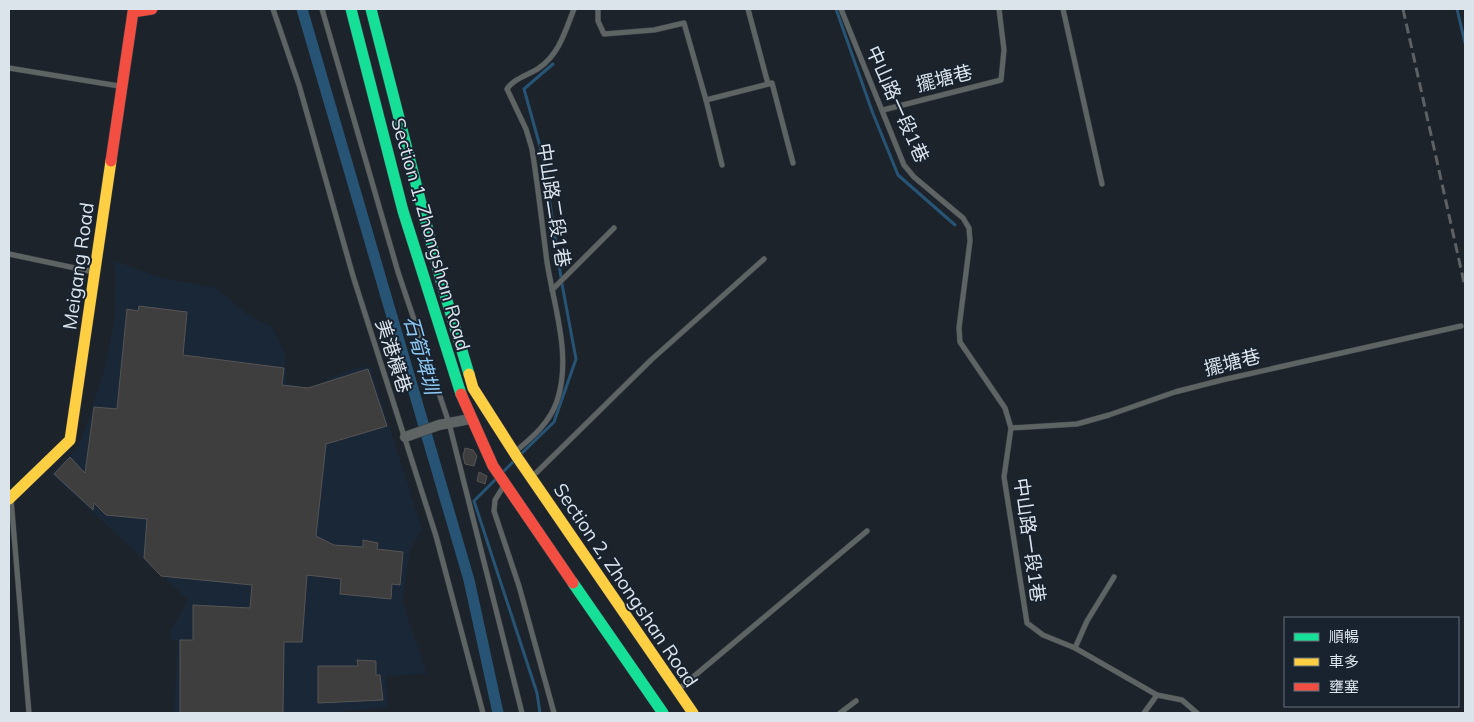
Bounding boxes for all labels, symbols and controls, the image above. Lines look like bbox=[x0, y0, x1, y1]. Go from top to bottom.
street label: 中山路一段1巷 bbox=[862, 42, 934, 166]
street label: 擺塘巷 bbox=[913, 59, 975, 97]
street label: Section 1, Zhongshan Road bbox=[386, 115, 476, 353]
street label: 中山路二段1巷 bbox=[532, 141, 576, 269]
street label: Meigang Road bbox=[57, 201, 99, 331]
water label: 石筍埤圳 bbox=[399, 313, 446, 400]
street label: 美港橫巷 bbox=[371, 316, 417, 396]
street label: 擺塘巷 bbox=[1201, 343, 1263, 381]
street label: 中山路一段1巷 bbox=[1009, 476, 1051, 604]
street label: Section 2, Zhongshan Road bbox=[549, 478, 703, 692]
legend bbox=[1284, 617, 1459, 707]
text: 順暢 bbox=[1329, 627, 1359, 646]
text: 車多 bbox=[1329, 652, 1359, 671]
text: 壅塞 bbox=[1329, 677, 1359, 696]

